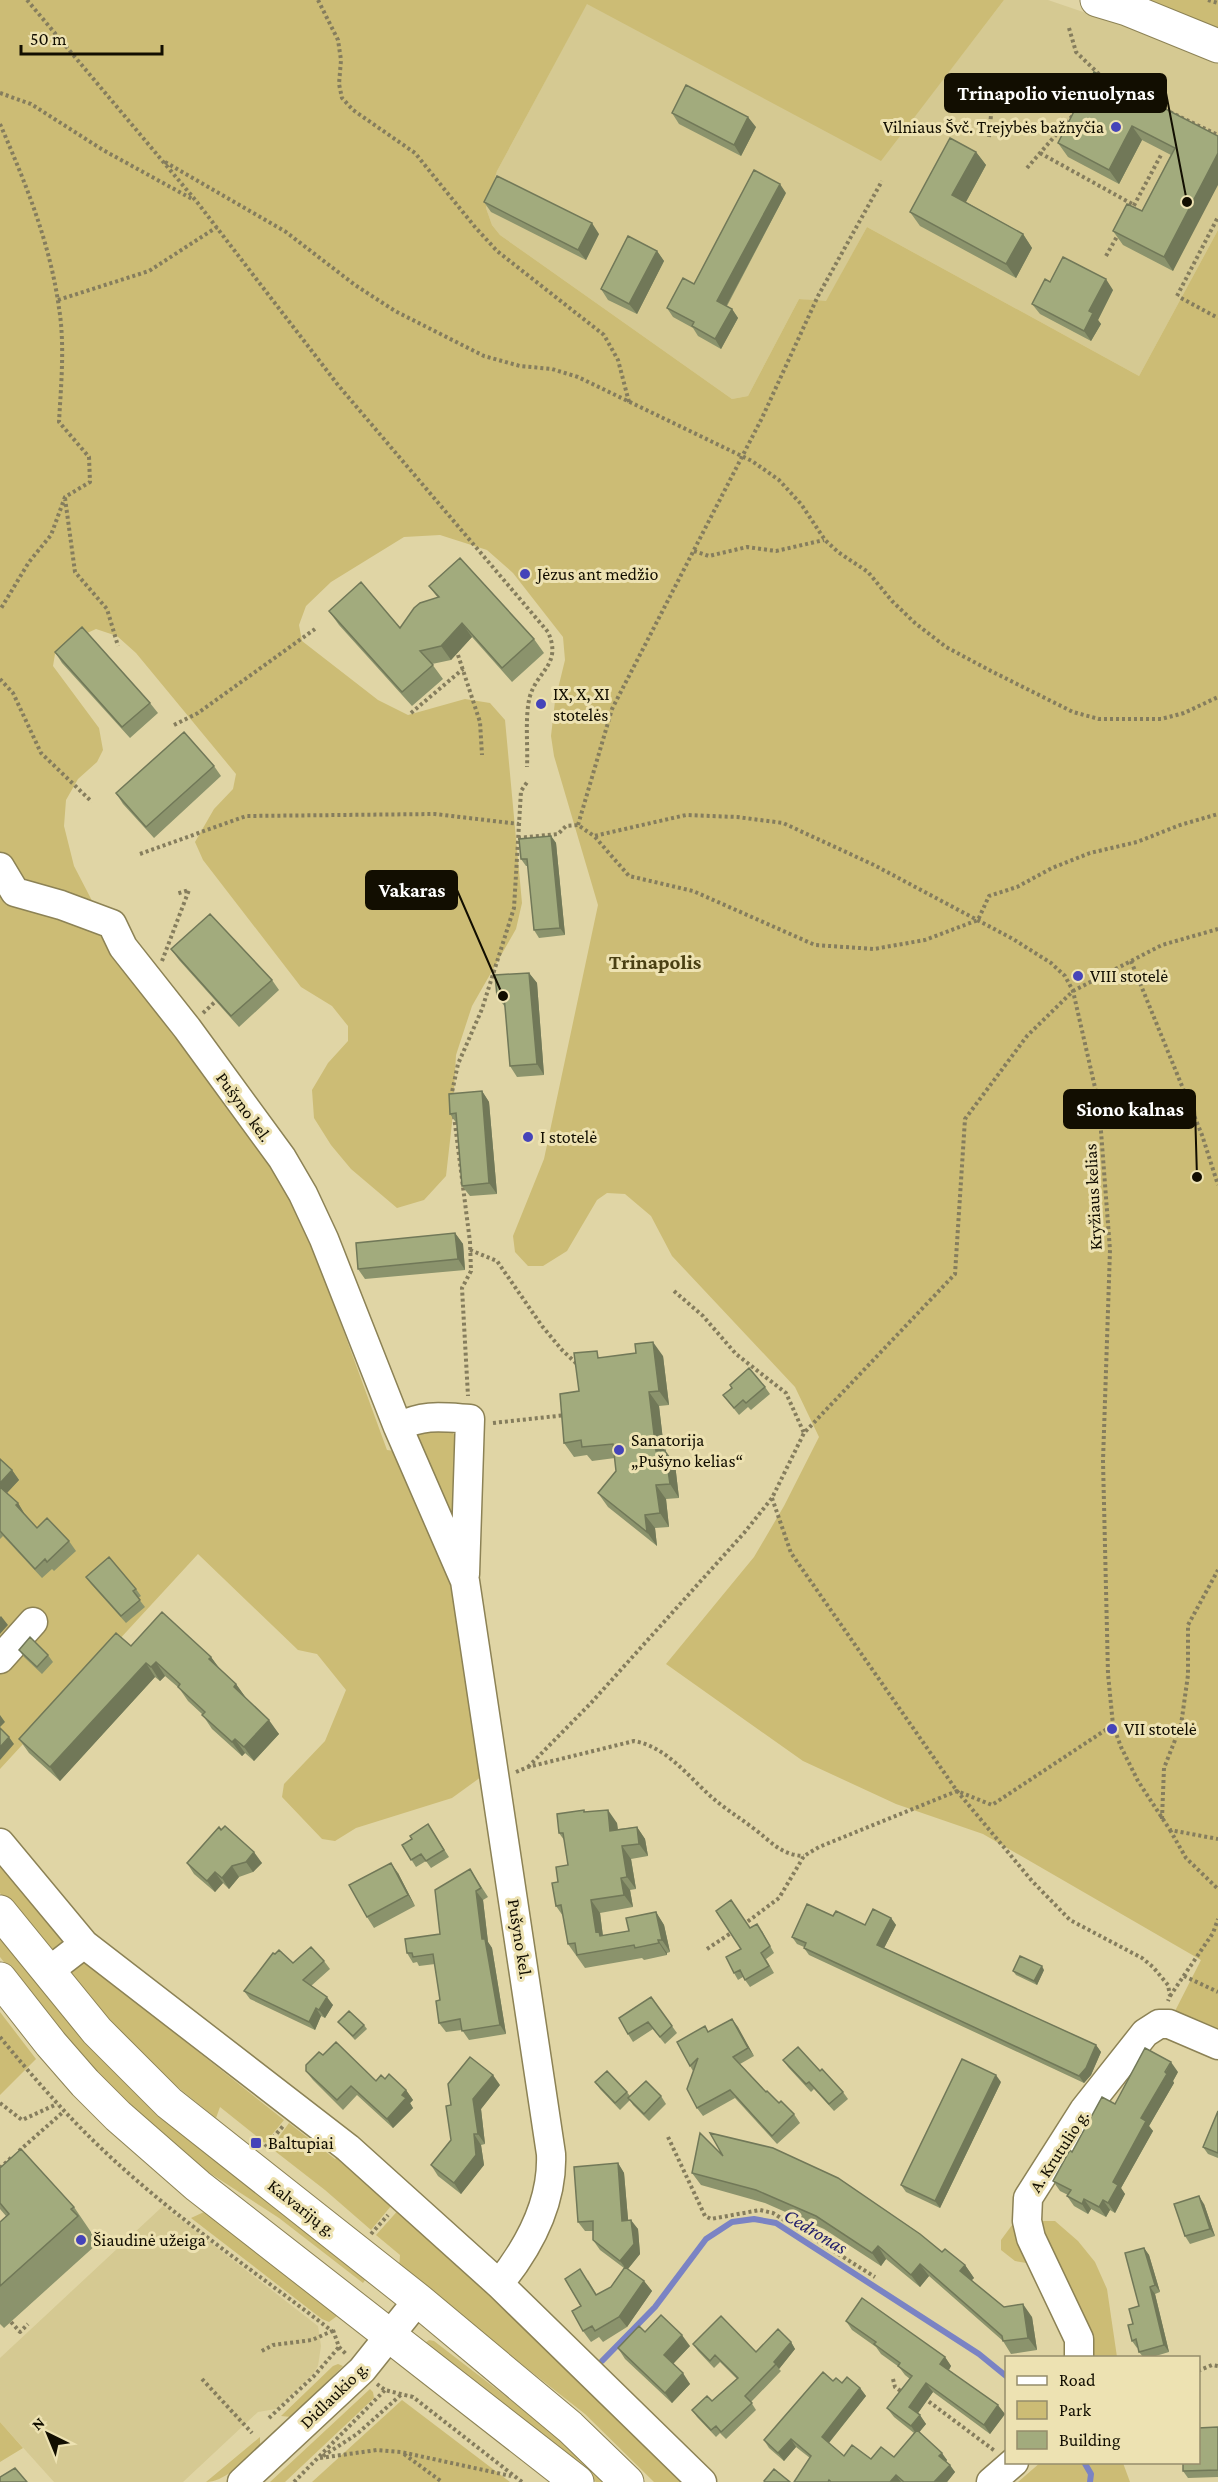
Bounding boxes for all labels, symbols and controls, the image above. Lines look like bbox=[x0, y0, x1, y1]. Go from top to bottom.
scale bar bbox=[21, 18, 162, 56]
text: 50 m bbox=[30, 29, 67, 49]
callout: Trinapolio vienuolynas bbox=[945, 74, 1166, 112]
text: Trinapolio vienuolynas bbox=[957, 82, 1155, 104]
place label: Vilniaus Švč. Trejybės bažnyčia bbox=[883, 117, 1104, 138]
marker: Vilniaus Švč. Trejybės bažnyčia bbox=[1109, 120, 1123, 134]
place label: Jėzus ant medžio bbox=[535, 564, 658, 584]
marker: Jėzus ant medžio bbox=[518, 567, 532, 581]
place label: IX, X, XI stotelės bbox=[553, 684, 610, 725]
marker: IX, X, XI stotelės bbox=[534, 697, 548, 711]
callout: Vakaras bbox=[366, 871, 457, 909]
text: Vakaras bbox=[378, 879, 445, 901]
district label: Trinapolis bbox=[609, 950, 702, 974]
place label: VIII stotelė bbox=[1090, 966, 1168, 986]
marker: VIII stotelė bbox=[1071, 969, 1085, 983]
street label: Pušyno kel. bbox=[212, 1068, 276, 1146]
callout: Siono kalnas bbox=[1064, 1090, 1195, 1128]
text: Siono kalnas bbox=[1076, 1098, 1184, 1120]
place label: I stotelė bbox=[540, 1127, 597, 1147]
marker: I stotelė bbox=[521, 1130, 535, 1144]
street label: Kryžiaus kelias bbox=[1080, 1143, 1106, 1251]
place label: Sanatorija „Pušyno kelias“ bbox=[631, 1430, 743, 1471]
marker: Sanatorija „Pušyno kelias“ bbox=[612, 1443, 626, 1457]
place label: VII stotelė bbox=[1124, 1719, 1197, 1739]
marker: VII stotelė bbox=[1105, 1722, 1119, 1736]
street label: Pušyno kel. bbox=[504, 1897, 536, 1981]
street label: A. Krutulio g. bbox=[1025, 2106, 1093, 2196]
place label: Baltupiai bbox=[268, 2133, 334, 2153]
marker: Baltupiai bbox=[249, 2136, 263, 2150]
street label: Kalvarijų g. bbox=[263, 2175, 340, 2242]
water label: Cedronas bbox=[781, 2204, 852, 2259]
place label: Šiaudinė užeiga bbox=[93, 2230, 206, 2250]
marker: Šiaudinė užeiga bbox=[74, 2233, 88, 2247]
legend bbox=[1005, 2356, 1200, 2464]
street label: Didlaukio g. bbox=[296, 2358, 372, 2432]
text: Road bbox=[1059, 2370, 1096, 2390]
text: Park bbox=[1059, 2400, 1091, 2420]
north arrow bbox=[18, 2404, 78, 2464]
text: N bbox=[28, 2413, 48, 2433]
text: Building bbox=[1059, 2430, 1121, 2450]

